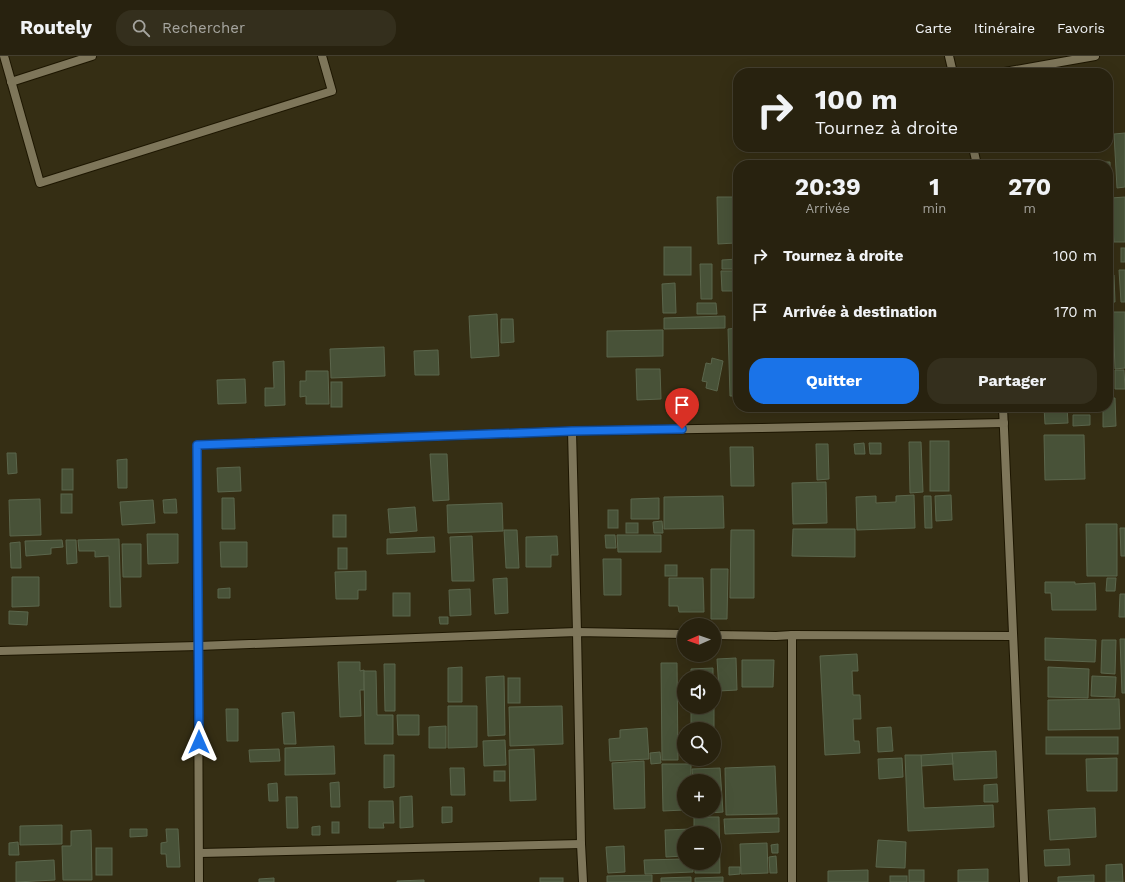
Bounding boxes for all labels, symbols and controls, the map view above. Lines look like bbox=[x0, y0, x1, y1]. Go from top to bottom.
search box bbox=[116, 10, 396, 46]
text: Routely bbox=[20, 16, 92, 39]
icon: search bbox=[130, 17, 152, 39]
text: Rechercher bbox=[162, 19, 245, 37]
text: Carte bbox=[915, 20, 952, 36]
text: Itinéraire bbox=[974, 20, 1035, 36]
text: Favoris bbox=[1057, 20, 1105, 36]
text: 100 m bbox=[815, 83, 898, 116]
icon: right bbox=[749, 84, 801, 136]
text: Tournez à droite bbox=[815, 117, 958, 138]
text: 20:39 bbox=[795, 173, 861, 201]
text: 1 bbox=[929, 173, 940, 201]
text: 270 bbox=[1008, 173, 1051, 201]
text: Arrivée bbox=[805, 201, 850, 216]
text: min bbox=[922, 201, 946, 216]
text: m bbox=[1023, 201, 1036, 216]
icon: right bbox=[749, 245, 771, 267]
text: Tournez à droite bbox=[783, 247, 903, 265]
text: 100 m bbox=[1053, 247, 1097, 265]
icon: arrive bbox=[749, 301, 771, 323]
text: Arrivée à destination bbox=[783, 303, 937, 321]
text: 170 m bbox=[1054, 303, 1097, 321]
button: Quitter bbox=[749, 358, 919, 404]
button: Partager bbox=[927, 358, 1097, 404]
pin bbox=[665, 388, 699, 429]
icon: arrive bbox=[671, 394, 693, 416]
north arrow bbox=[677, 618, 721, 662]
map controls bbox=[677, 618, 721, 870]
button: sound bbox=[677, 670, 721, 714]
position arrow bbox=[178, 721, 220, 763]
button: search bbox=[677, 722, 721, 766]
button: + bbox=[677, 774, 721, 818]
button: − bbox=[677, 826, 721, 870]

